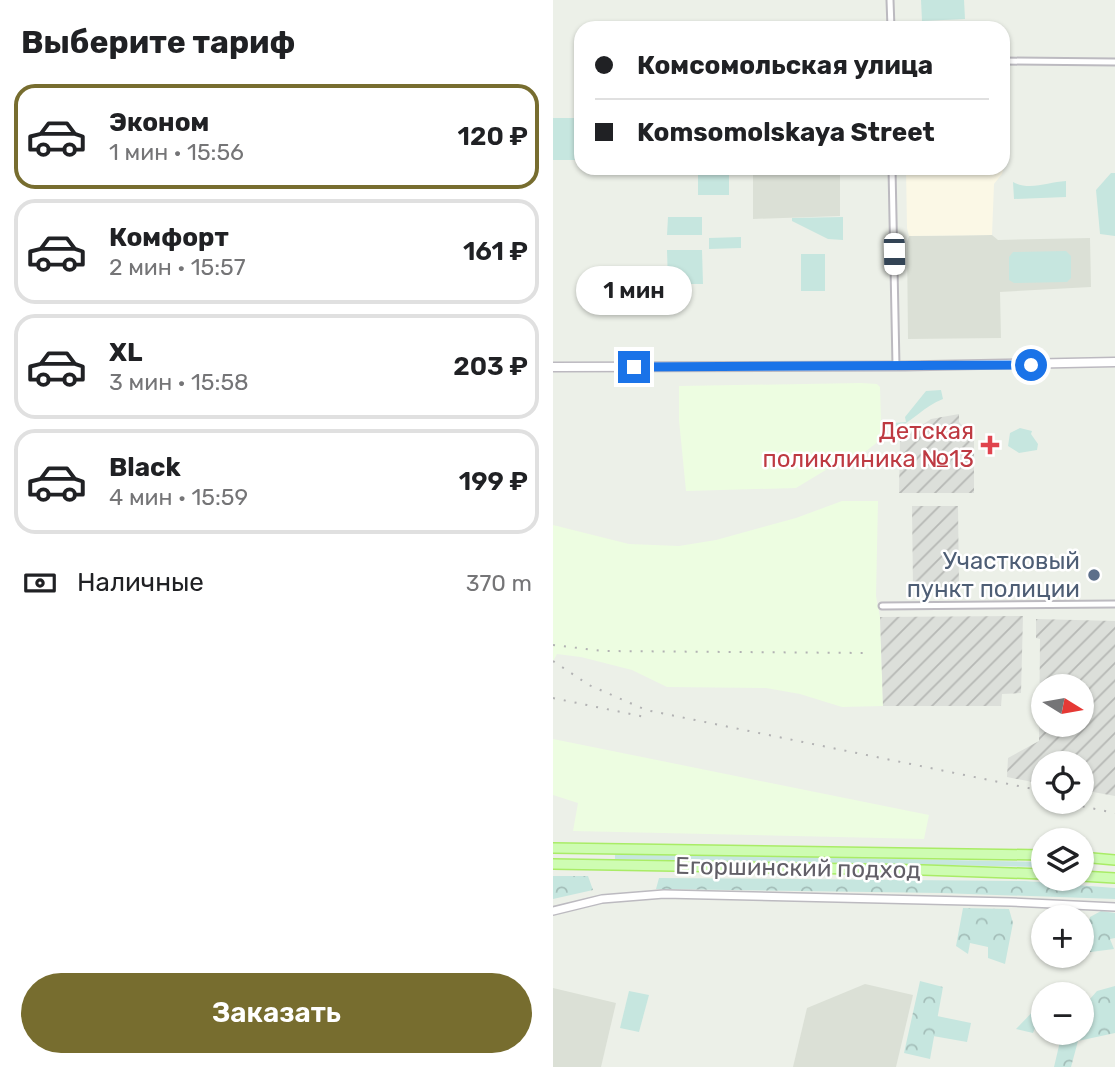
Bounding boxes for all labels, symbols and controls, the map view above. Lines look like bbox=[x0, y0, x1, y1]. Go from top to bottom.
text: Выберите тариф bbox=[21, 23, 295, 61]
text: Комсомольская улица bbox=[637, 50, 933, 81]
icon: car bbox=[25, 105, 88, 168]
text: Эконом bbox=[109, 107, 209, 138]
text: Komsomolskaya Street bbox=[637, 117, 935, 148]
text: 120 ₽ bbox=[458, 121, 528, 152]
text: 1 мин · 15:56 bbox=[109, 138, 244, 166]
icon: car bbox=[25, 220, 88, 283]
text: Комфорт bbox=[109, 222, 229, 253]
car bbox=[884, 233, 905, 275]
text: 161 ₽ bbox=[463, 236, 528, 267]
text: 2 мин · 15:57 bbox=[109, 253, 246, 281]
callout: 1 мин bbox=[576, 266, 692, 314]
text: 1 мин bbox=[603, 276, 665, 304]
icon: car bbox=[25, 335, 88, 398]
text: XL bbox=[109, 337, 142, 368]
route start bbox=[1015, 349, 1047, 381]
text: 203 ₽ bbox=[453, 351, 528, 382]
route end bbox=[618, 351, 650, 383]
text: 3 мин · 15:58 bbox=[109, 368, 249, 396]
place label: Детская поликлиника №13 bbox=[763, 417, 974, 473]
marker: Детская поликлиника №13 bbox=[980, 435, 1000, 455]
icon: car bbox=[25, 450, 88, 513]
text: Black bbox=[109, 452, 181, 483]
text: 199 ₽ bbox=[459, 466, 528, 497]
text: 4 мин · 15:59 bbox=[109, 483, 248, 511]
place label: Участковый пункт полиции bbox=[907, 547, 1080, 603]
icon: cash bbox=[21, 564, 59, 602]
text: Наличные bbox=[77, 567, 204, 598]
marker: Участковый пункт полиции bbox=[1086, 567, 1102, 583]
text: 370 m bbox=[466, 569, 532, 597]
north arrow bbox=[1031, 674, 1094, 737]
map controls bbox=[1031, 674, 1094, 1045]
button: locate bbox=[1031, 751, 1094, 814]
button: layers bbox=[1031, 828, 1094, 891]
street label: Егоршинский подход bbox=[675, 852, 921, 884]
button: + bbox=[1031, 905, 1094, 968]
button: Заказать bbox=[21, 973, 532, 1053]
button: − bbox=[1031, 982, 1094, 1045]

